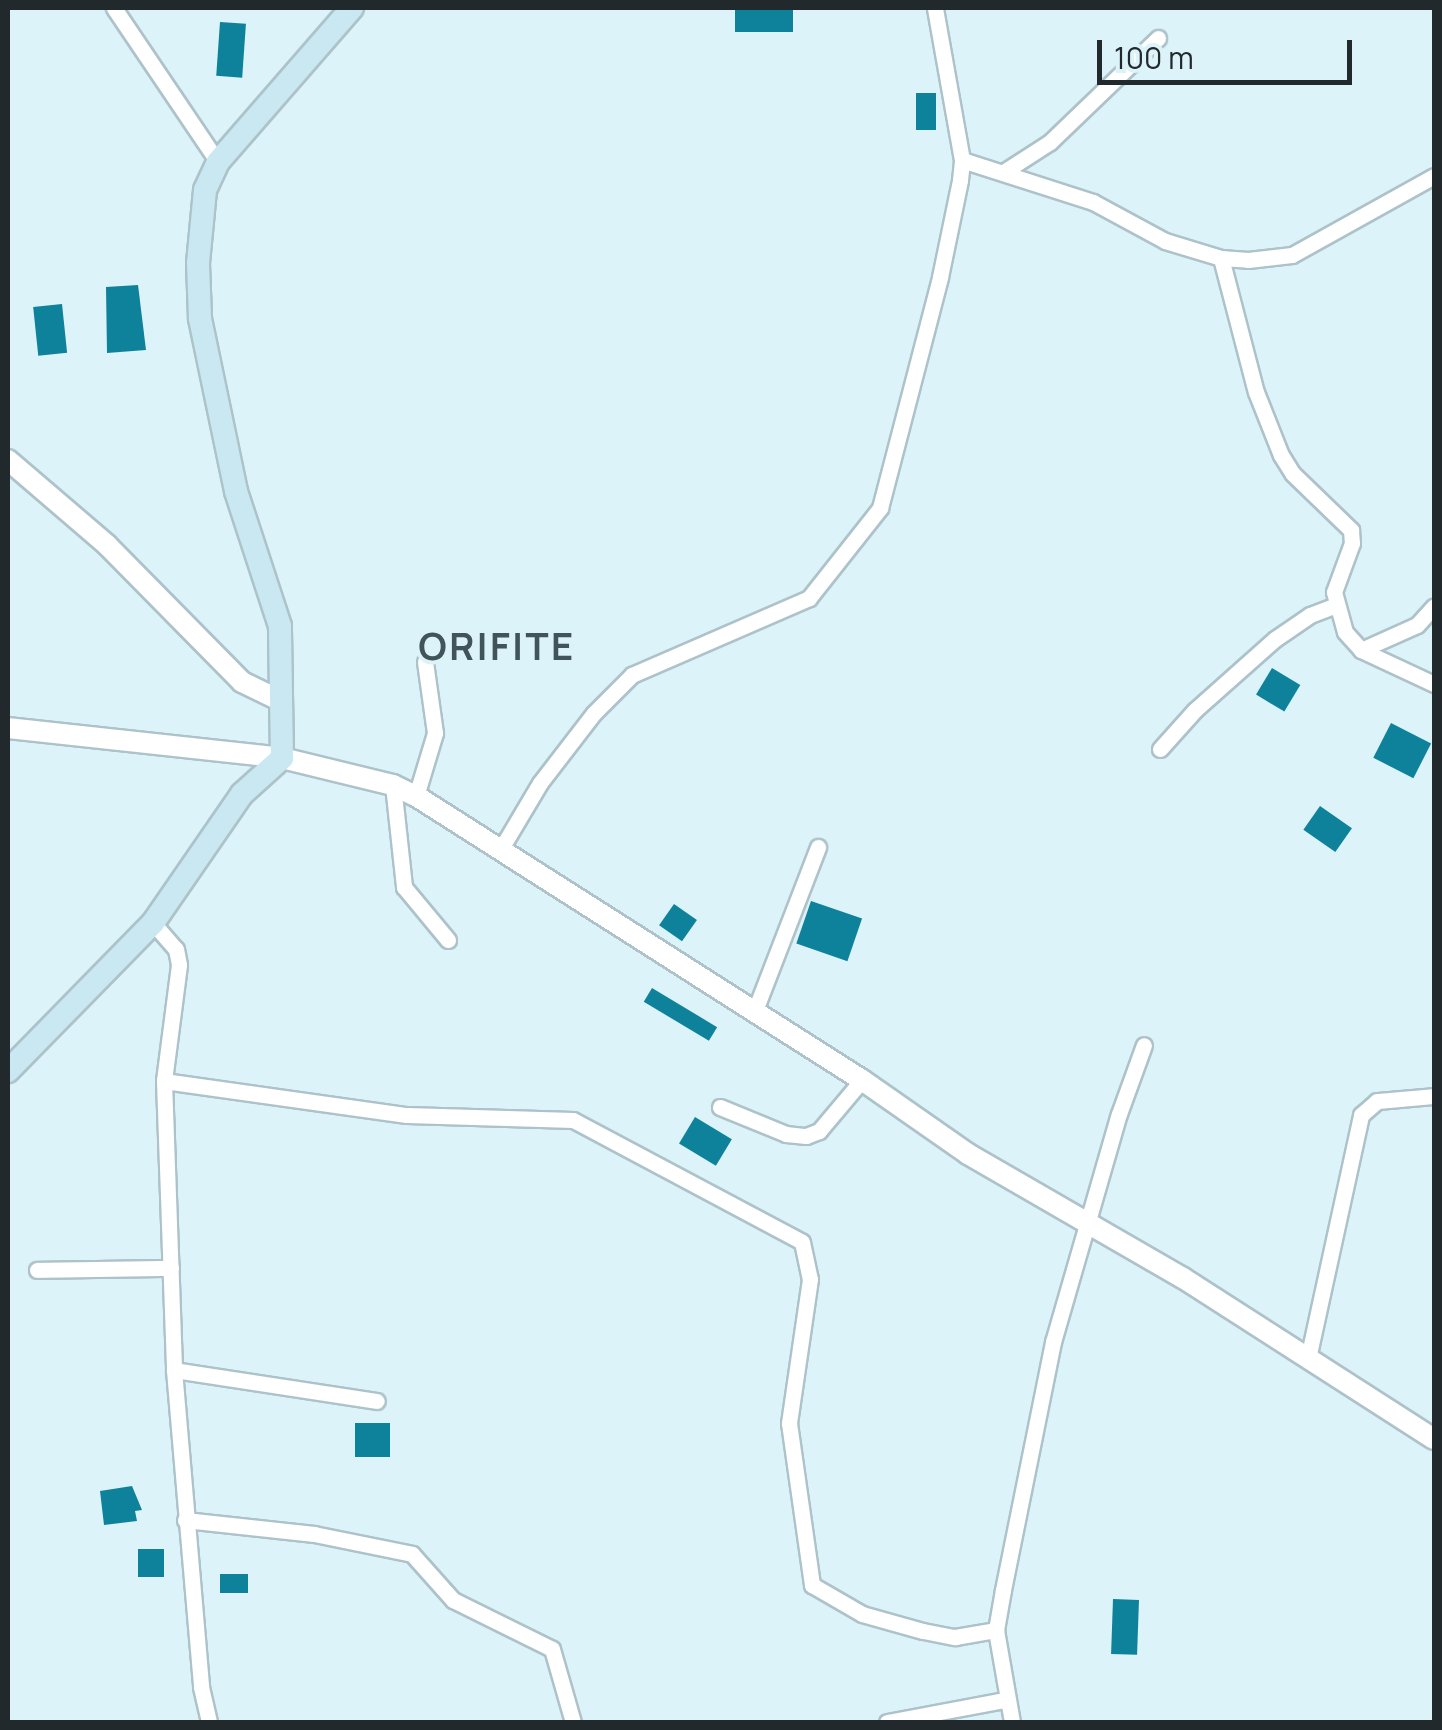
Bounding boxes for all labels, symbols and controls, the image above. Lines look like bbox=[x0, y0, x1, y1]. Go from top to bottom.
scale bar bbox=[1102, 20, 1357, 82]
text: 100 m bbox=[1114, 37, 1194, 78]
district label: ORIFITE bbox=[418, 623, 576, 669]

